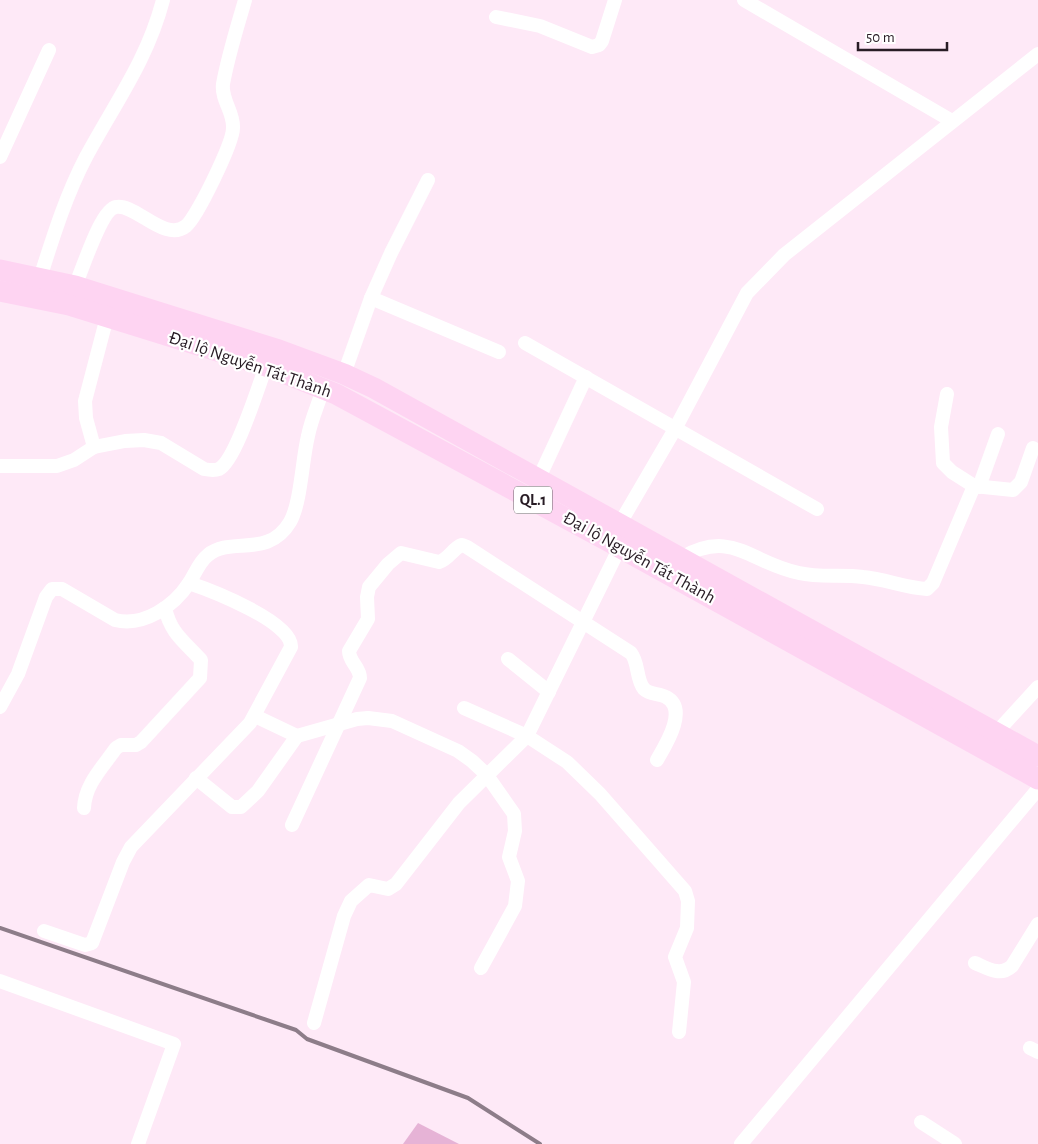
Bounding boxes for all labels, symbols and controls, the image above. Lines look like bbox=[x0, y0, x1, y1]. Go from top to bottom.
scale bar bbox=[858, 20, 947, 52]
text: 50 m bbox=[866, 30, 895, 45]
street label: Đại lộ Nguyễn Tất Thành bbox=[166, 327, 334, 401]
road number: QL.1 bbox=[514, 486, 552, 514]
street label: Đại lộ Nguyễn Tất Thành bbox=[560, 507, 719, 607]

